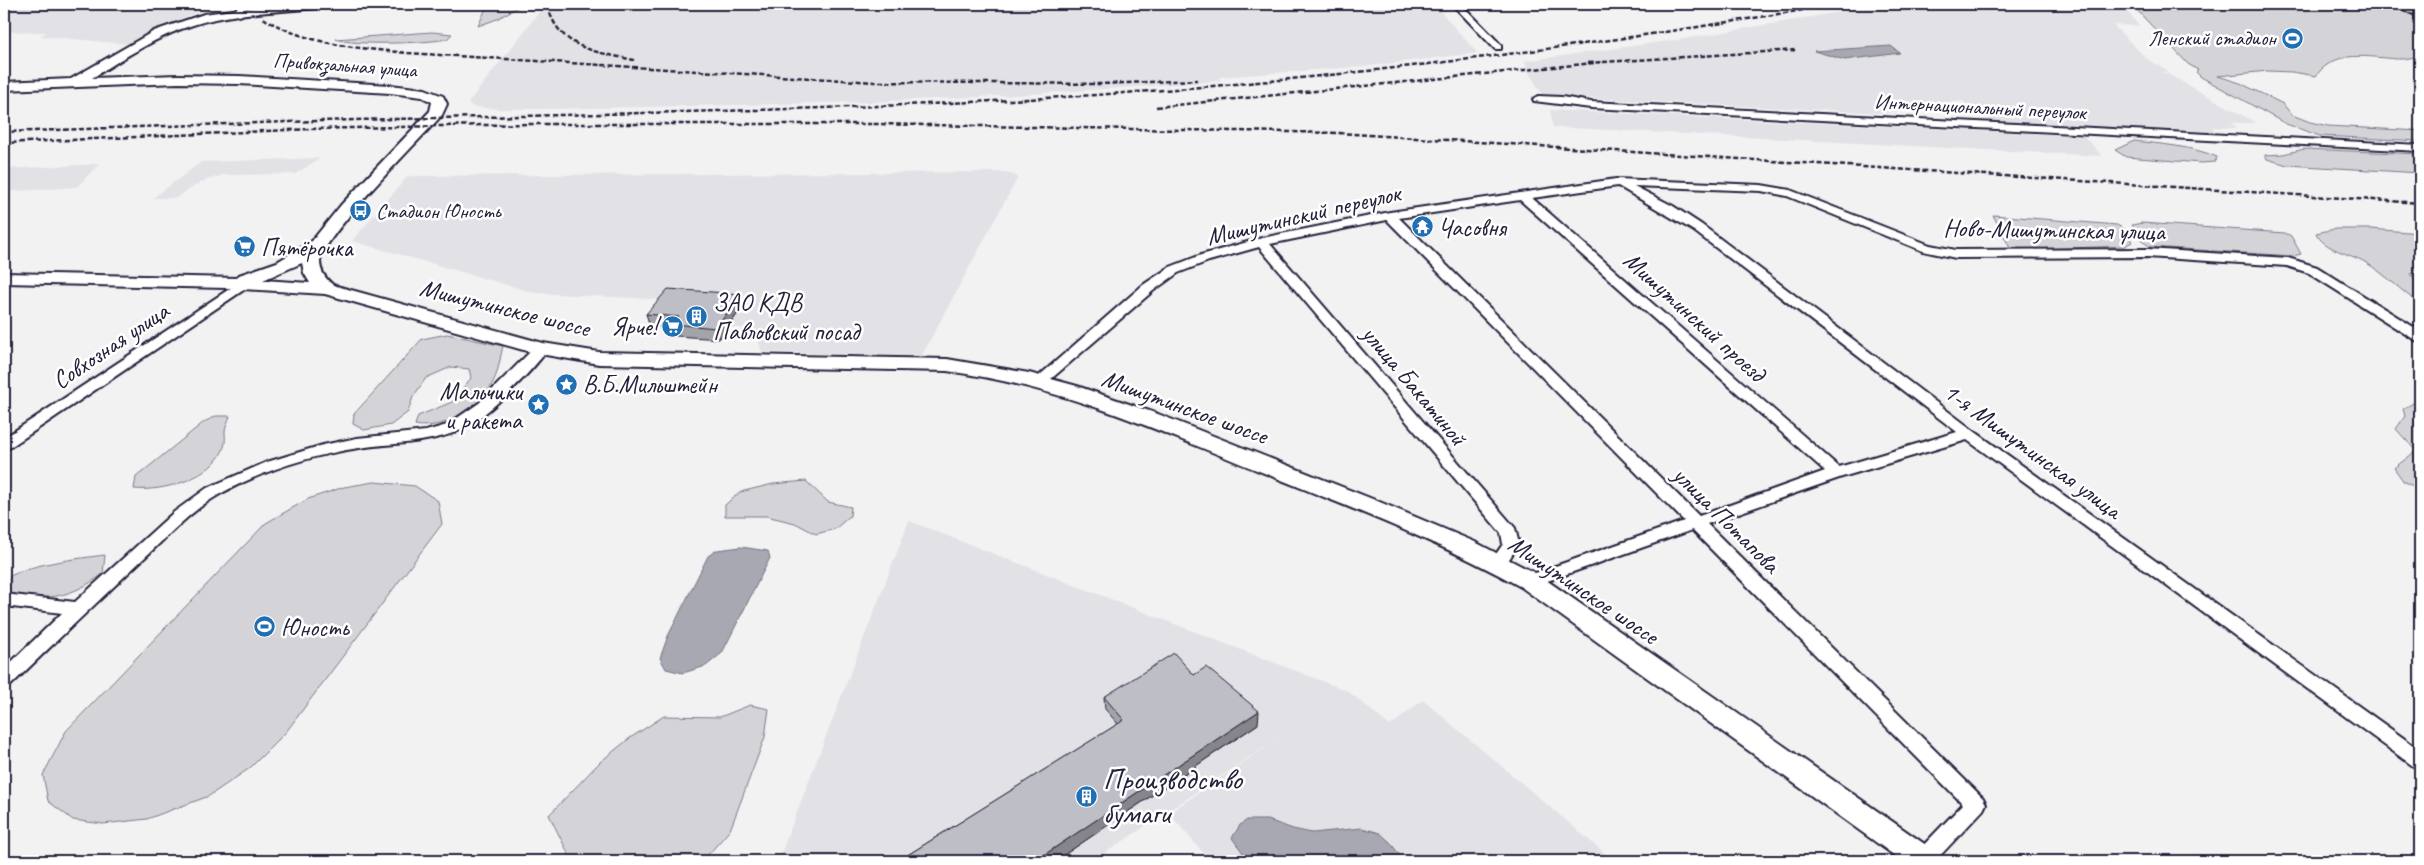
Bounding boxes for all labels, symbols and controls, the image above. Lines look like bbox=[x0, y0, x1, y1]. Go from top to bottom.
place label: Ленский стадион bbox=[2148, 25, 2277, 51]
sports icon: Ленский стадион bbox=[2280, 26, 2304, 50]
street label: Привокзальная улица bbox=[272, 47, 419, 84]
street label: Интернациональный переулок bbox=[1874, 88, 2089, 126]
street label: Мишутинский переулок bbox=[1203, 177, 1406, 253]
place label: Стадион Юность bbox=[376, 198, 502, 224]
bus stop icon: Стадион Юность bbox=[348, 199, 372, 223]
place label: Часовня bbox=[1438, 212, 1508, 244]
street label: Ново-Мишутинская улица bbox=[1943, 212, 2167, 248]
temple icon: Часовня bbox=[1410, 215, 1434, 239]
place label: Пятёрочка bbox=[261, 232, 355, 264]
supermarket icon: Пятёрочка bbox=[233, 235, 257, 259]
street label: Мишутинский проезд bbox=[1617, 244, 1774, 390]
street label: Мишутинское шоссе bbox=[416, 271, 595, 345]
place label: ЗАО КДВ Павловский посад bbox=[713, 287, 862, 348]
street label: Совхозная улица bbox=[46, 294, 177, 397]
building icon: ЗАО КДВ Павловский посад bbox=[685, 304, 709, 328]
place label: Ярче! bbox=[611, 311, 662, 343]
supermarket icon: Ярче! bbox=[661, 314, 685, 338]
street label: улица Бакатиной bbox=[1353, 317, 1475, 454]
street label: Мишутинское шоссе bbox=[1097, 362, 1274, 452]
place label: В.Б.Мильштейн bbox=[583, 369, 719, 401]
place icon: В.Б.Мильштейн bbox=[555, 372, 579, 396]
street label: 1-я Мишутинская улица bbox=[1937, 375, 2130, 528]
place label: Мальчики и ракета bbox=[439, 376, 524, 437]
place icon: Мальчики и ракета bbox=[526, 393, 550, 417]
street label: улица Потапова bbox=[1665, 458, 1788, 582]
street label: Мишутинское шоссе bbox=[1502, 528, 1666, 653]
place label: Юность bbox=[281, 612, 351, 644]
sports icon: Юность bbox=[253, 615, 277, 639]
place label: Производство бумаги bbox=[1103, 760, 1243, 832]
building icon: Производство бумаги bbox=[1075, 784, 1099, 808]

